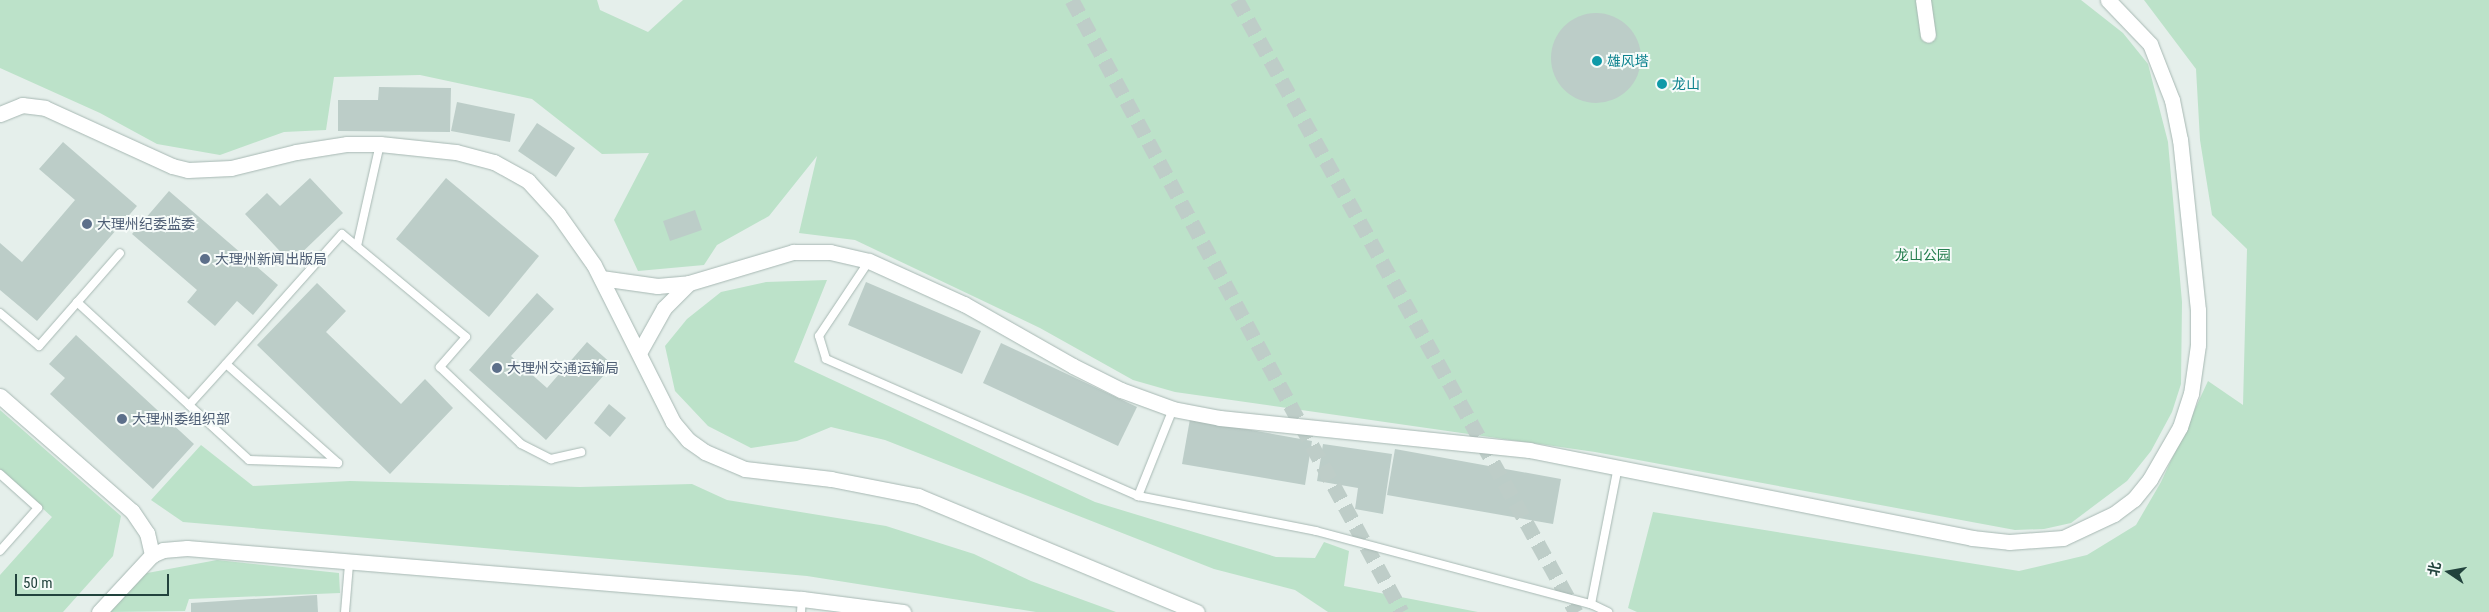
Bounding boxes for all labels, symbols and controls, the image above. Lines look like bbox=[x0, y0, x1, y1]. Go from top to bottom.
place label: 雄风塔 bbox=[1607, 53, 1649, 69]
marker: 雄风塔 bbox=[1591, 55, 1603, 67]
place label: 龙山 bbox=[1672, 76, 1700, 92]
marker: 龙山 bbox=[1656, 78, 1668, 90]
place label: 大理州纪委监委 bbox=[97, 216, 195, 232]
marker: 大理州纪委监委 bbox=[81, 218, 93, 230]
park label: 龙山公园 bbox=[1895, 247, 1951, 263]
place label: 大理州新闻出版局 bbox=[215, 251, 327, 267]
marker: 大理州新闻出版局 bbox=[199, 253, 211, 265]
place label: 大理州交通运输局 bbox=[507, 360, 619, 376]
marker: 大理州交通运输局 bbox=[491, 362, 503, 374]
place label: 大理州委组织部 bbox=[132, 411, 230, 427]
marker: 大理州委组织部 bbox=[116, 413, 128, 425]
north arrow bbox=[2424, 547, 2474, 597]
text: 北 bbox=[2425, 560, 2444, 577]
scale bar bbox=[18, 564, 171, 596]
text: 50 m bbox=[23, 574, 53, 592]

